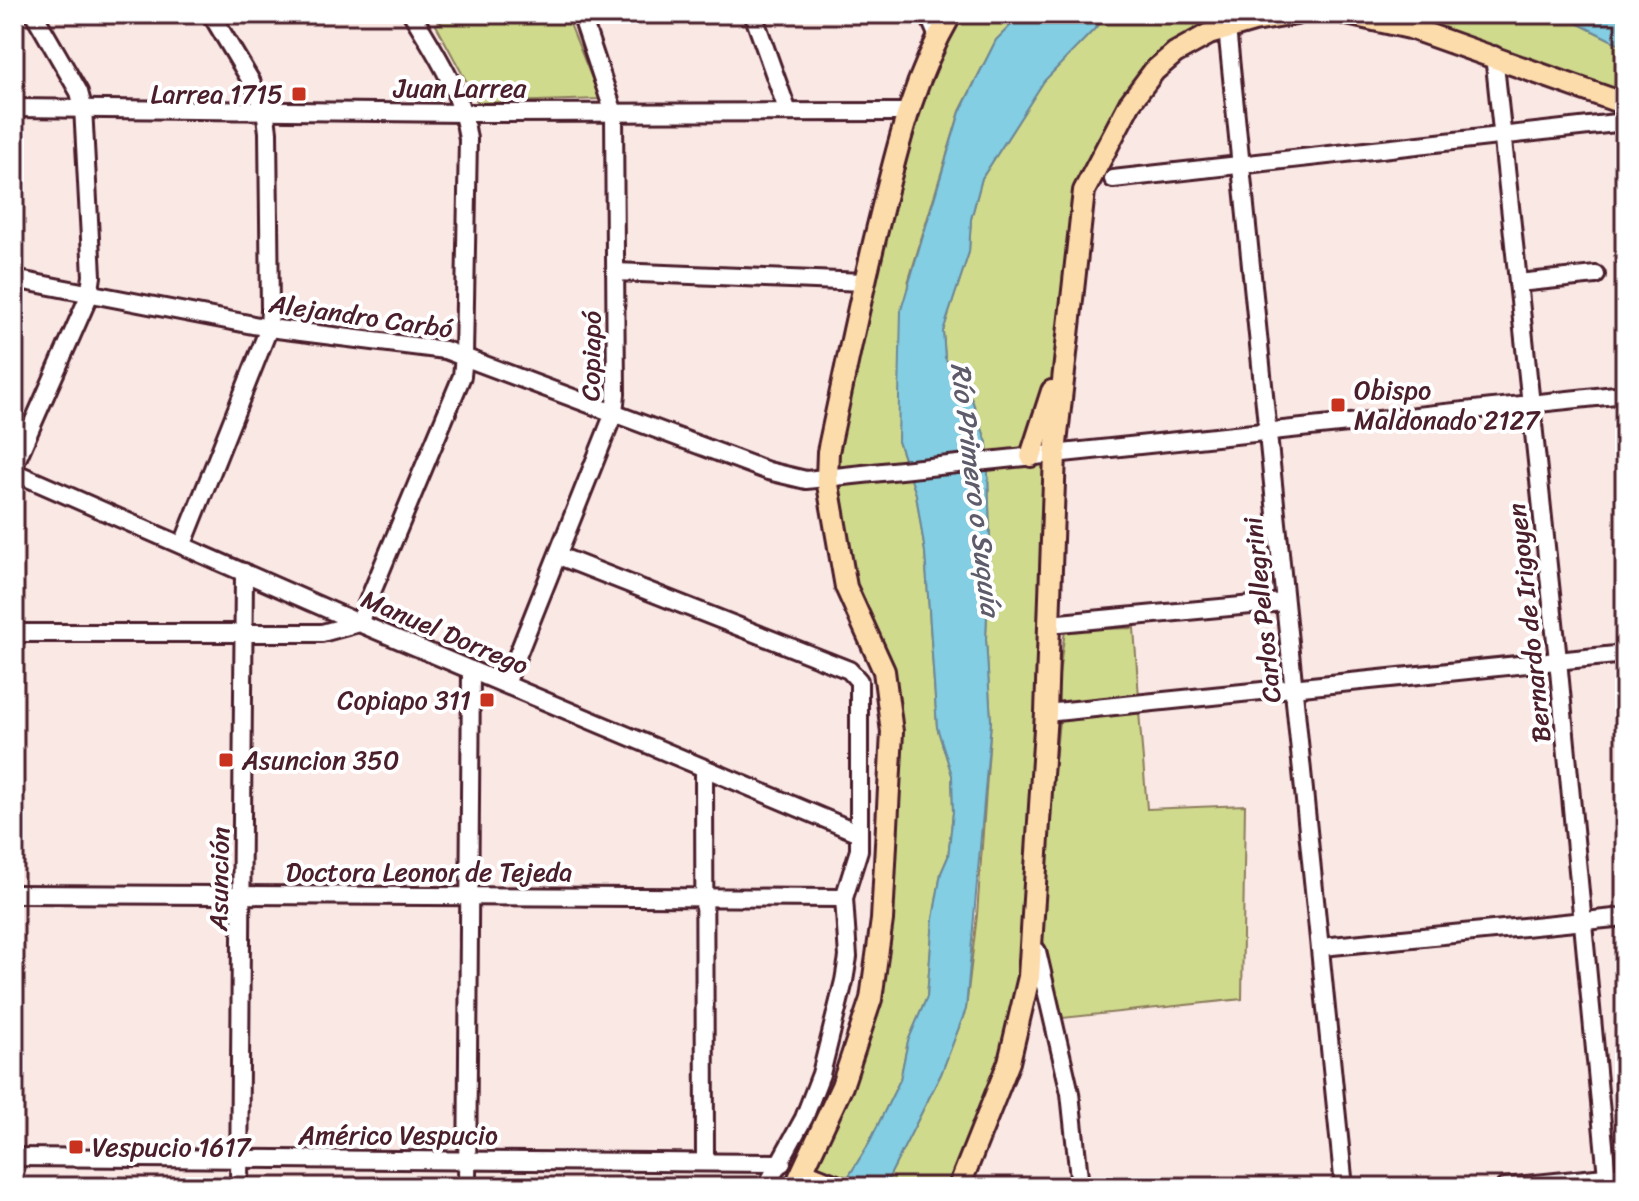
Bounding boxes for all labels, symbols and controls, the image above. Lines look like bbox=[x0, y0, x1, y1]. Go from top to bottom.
street label: Juan Larrea bbox=[393, 65, 527, 111]
place label: Larrea 1715 bbox=[150, 71, 283, 117]
marker: Larrea 1715 bbox=[290, 85, 308, 103]
street label: Alejandro Carbó bbox=[265, 280, 457, 352]
street label: Copiapó bbox=[567, 310, 615, 402]
water label: Río Primero o Suquía bbox=[936, 360, 1016, 622]
place label: Obispo Maldonado 2127 bbox=[1354, 367, 1542, 443]
marker: Obispo Maldonado 2127 bbox=[1329, 396, 1347, 414]
street label: Bernardo de Irigoyen bbox=[1494, 501, 1564, 745]
street label: Carlos Pellegrini bbox=[1229, 514, 1295, 705]
street label: Manuel Dorrego bbox=[354, 576, 536, 688]
place label: Copiapo 311 bbox=[337, 677, 471, 723]
marker: Copiapo 311 bbox=[478, 691, 496, 709]
place label: Asuncion 350 bbox=[241, 737, 399, 783]
marker: Asuncion 350 bbox=[217, 751, 235, 769]
street label: Asunción bbox=[195, 826, 243, 933]
street label: Doctora Leonor de Tejeda bbox=[286, 849, 572, 895]
street label: Américo Vespucio bbox=[297, 1112, 498, 1158]
place label: Vespucio 1617 bbox=[92, 1124, 253, 1170]
marker: Vespucio 1617 bbox=[67, 1138, 85, 1156]

